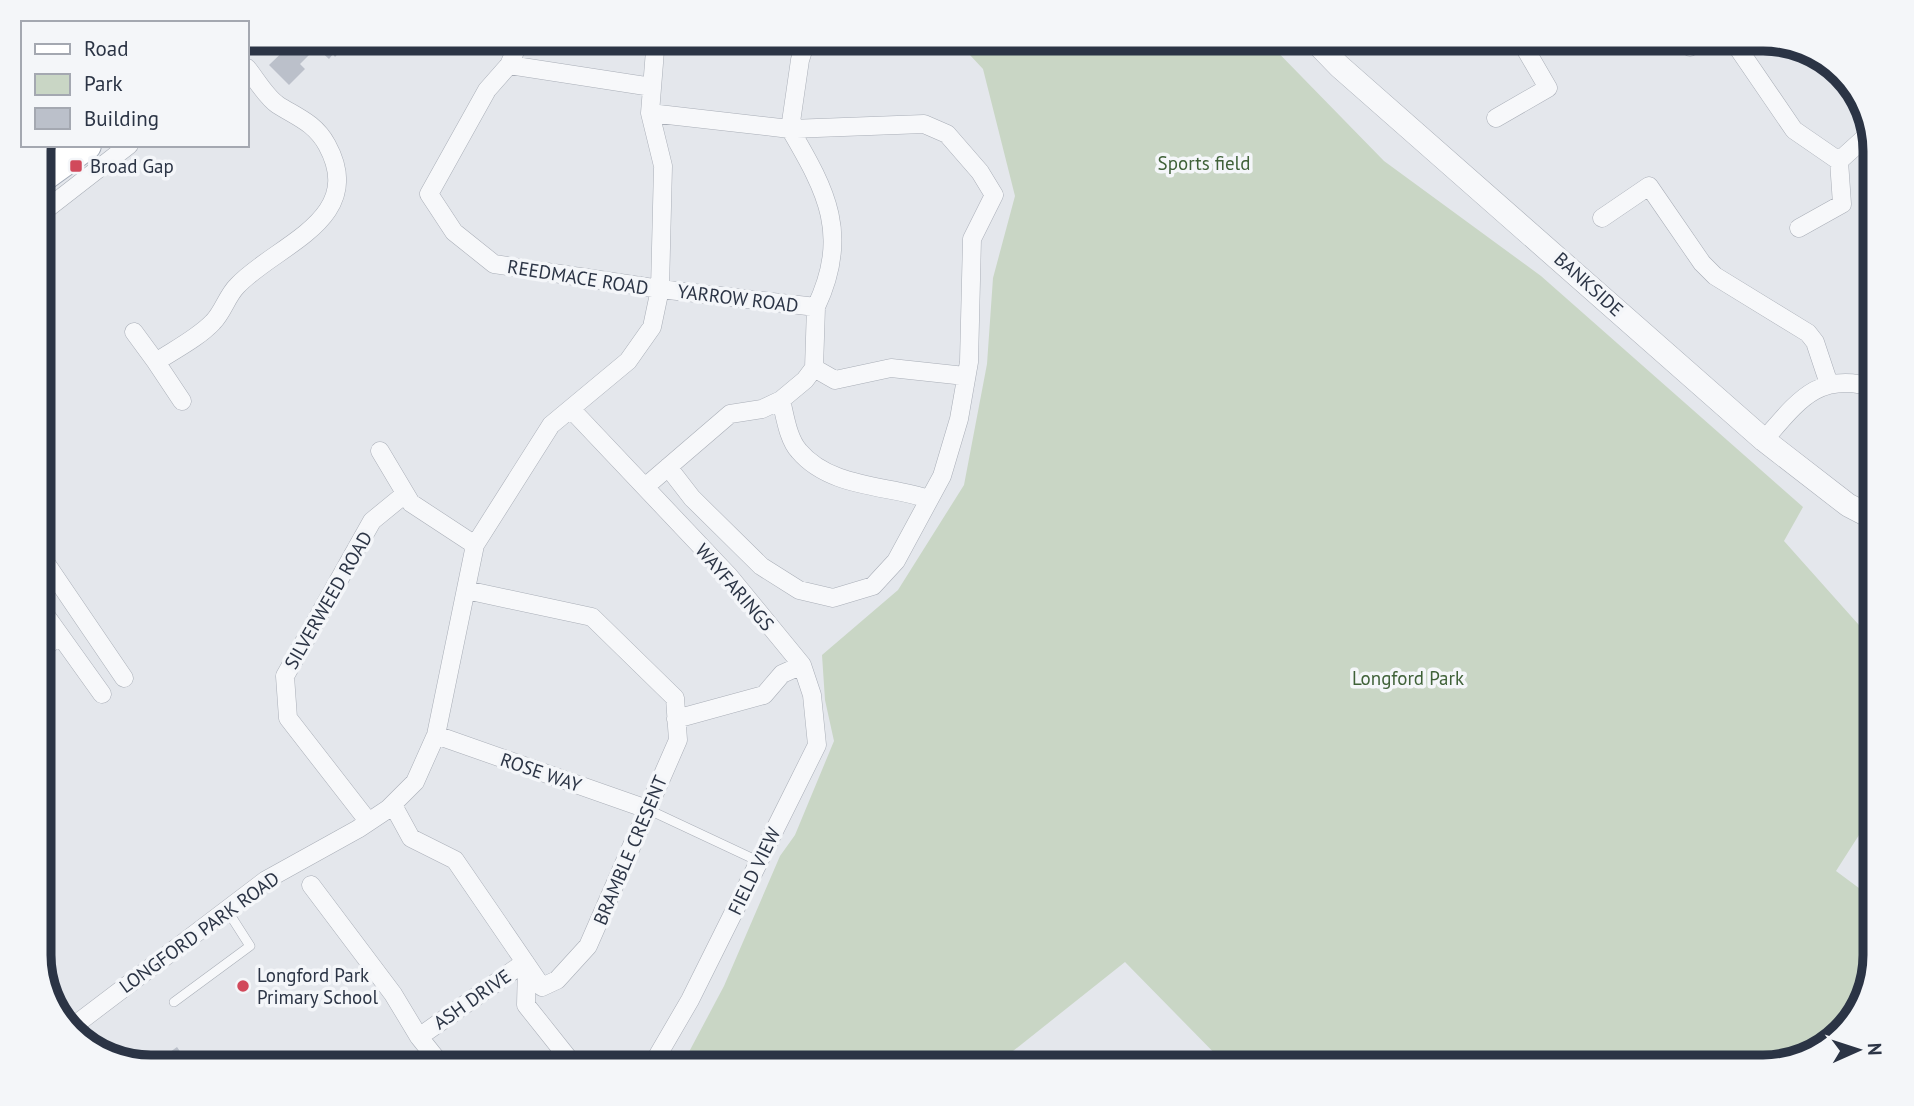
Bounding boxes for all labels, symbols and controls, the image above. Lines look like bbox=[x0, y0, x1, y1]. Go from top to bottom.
legend bbox=[21, 21, 248, 147]
text: Road bbox=[84, 35, 128, 62]
text: Park bbox=[84, 70, 123, 97]
text: Building bbox=[84, 105, 159, 132]
park label: Sports field bbox=[1158, 151, 1250, 175]
place label: Broad Gap bbox=[90, 154, 174, 178]
marker: Broad Gap bbox=[68, 158, 84, 174]
street label: BANKSIDE bbox=[1549, 247, 1629, 321]
street label: REEDMACE ROAD bbox=[506, 254, 650, 300]
street label: YARROW ROAD bbox=[676, 279, 800, 317]
street label: SILVERWEED ROAD bbox=[279, 527, 377, 673]
street label: WAYFARINGS bbox=[691, 538, 779, 636]
park label: Longford Park bbox=[1352, 666, 1464, 690]
street label: ROSE WAY bbox=[497, 747, 585, 797]
street label: BRAMBLE CRESENT bbox=[588, 771, 673, 928]
street label: FIELD VIEW bbox=[722, 823, 786, 919]
street label: LONGFORD PARK ROAD bbox=[114, 866, 284, 998]
place label: Longford Park Primary School bbox=[257, 963, 378, 1009]
street label: ASH DRIVE bbox=[429, 964, 515, 1034]
marker: Longford Park Primary School bbox=[235, 978, 251, 994]
north arrow bbox=[1823, 1015, 1893, 1085]
text: N bbox=[1863, 1042, 1887, 1056]

